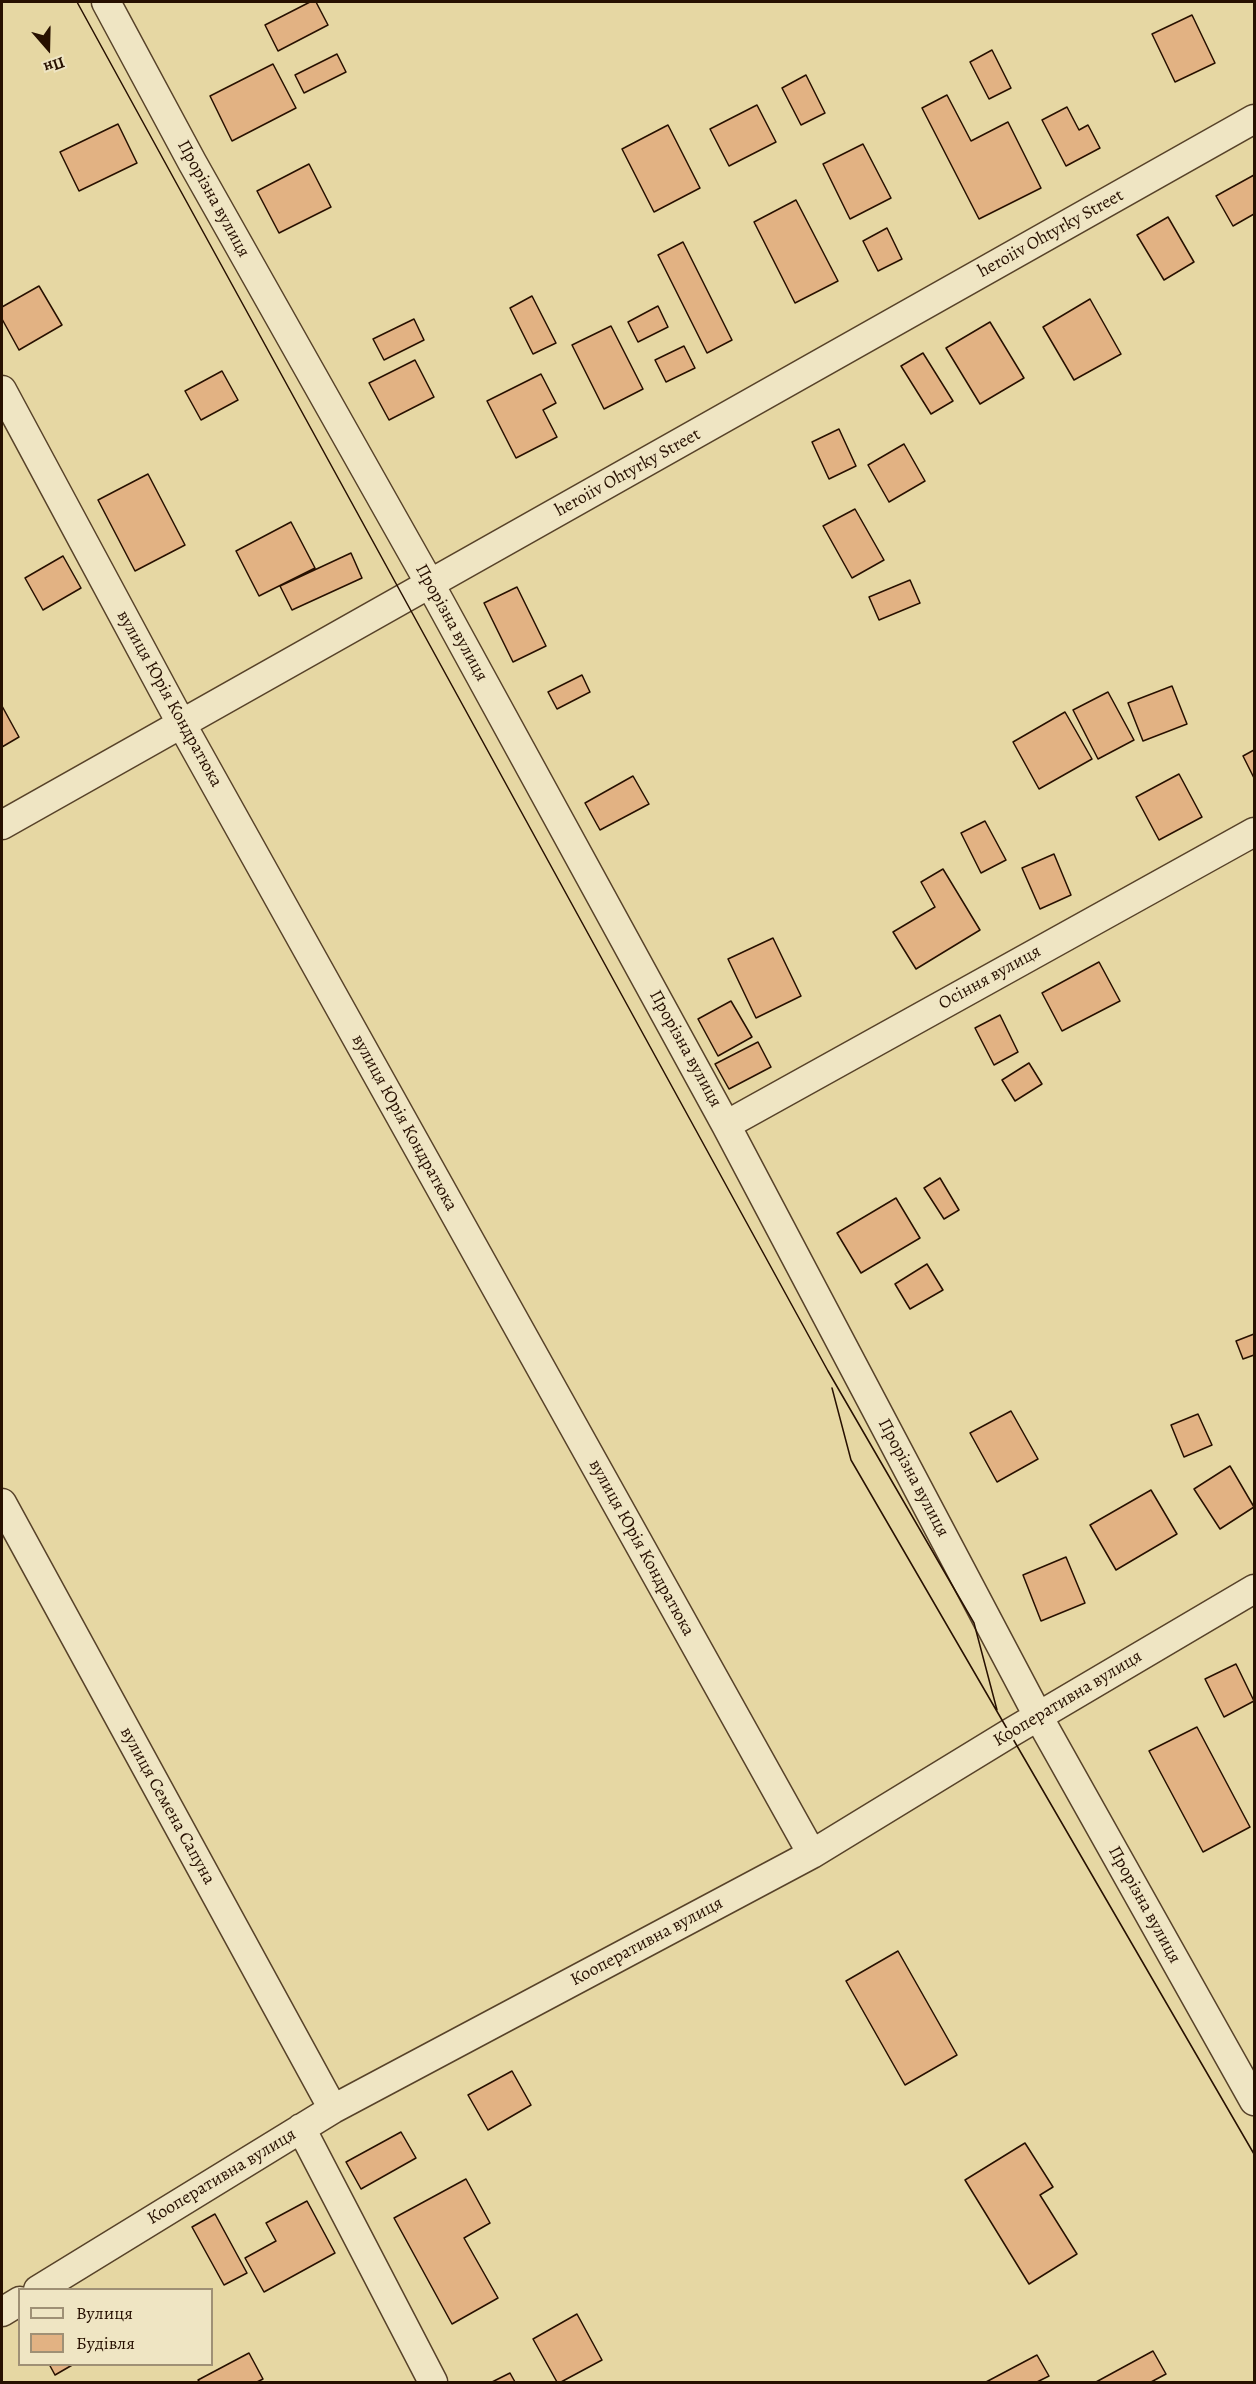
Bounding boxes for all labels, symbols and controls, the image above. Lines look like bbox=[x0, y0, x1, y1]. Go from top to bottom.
north arrow bbox=[18, 18, 78, 78]
text: Пн bbox=[41, 51, 68, 79]
street label: Прорізна вулиця bbox=[172, 137, 254, 261]
street label: heroiiv Ohtyrky Street bbox=[975, 185, 1127, 283]
street label: heroiiv Ohtyrky Street bbox=[552, 424, 704, 522]
street label: Прорізна вулиця bbox=[410, 561, 492, 685]
street label: вулиця Юрія Кондратюка bbox=[111, 607, 227, 791]
street label: Осіння вулиця bbox=[935, 941, 1045, 1015]
street label: Прорізна вулиця bbox=[644, 987, 726, 1111]
street label: вулиця Юрія Кондратюка bbox=[346, 1031, 462, 1215]
street label: Прорізна вулиця bbox=[873, 1415, 953, 1541]
street label: вулиця Юрія Кондратюка bbox=[583, 1456, 699, 1640]
street label: Кооперативна вулиця bbox=[990, 1646, 1146, 1752]
street label: вулиця Семена Сапуна bbox=[115, 1723, 219, 1889]
street label: Прорізна вулиця bbox=[1103, 1843, 1185, 1967]
street label: Кооперативна вулиця bbox=[567, 1893, 727, 1991]
street label: Кооперативна вулиця bbox=[144, 2124, 300, 2230]
legend bbox=[18, 2288, 213, 2366]
text: Вулиця bbox=[76, 2301, 133, 2325]
text: Будівля bbox=[76, 2331, 135, 2355]

